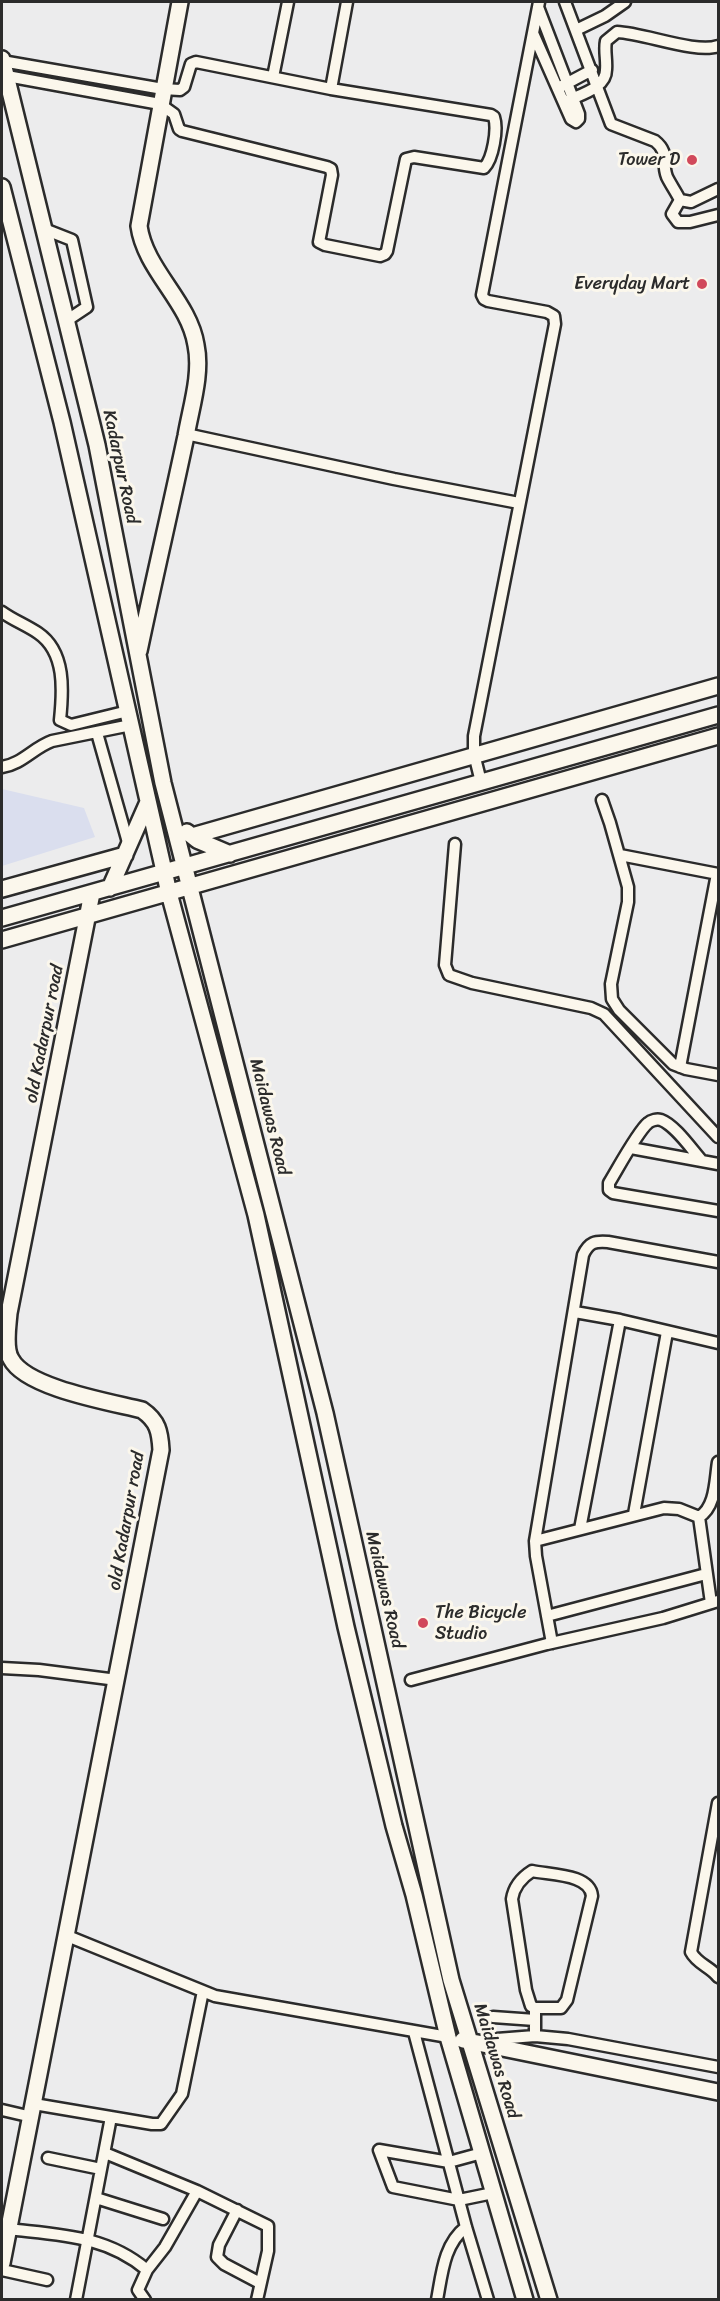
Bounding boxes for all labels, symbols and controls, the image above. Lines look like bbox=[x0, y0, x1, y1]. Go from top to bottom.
place label: Tower D bbox=[618, 149, 680, 171]
marker: Tower D bbox=[685, 153, 699, 167]
place label: Everyday Mart bbox=[574, 273, 690, 295]
marker: Everyday Mart bbox=[695, 277, 709, 291]
street label: Kadarpur Road bbox=[97, 408, 143, 526]
street label: old Kadarpur road bbox=[21, 963, 69, 1105]
street label: Maidawas Road bbox=[244, 1056, 294, 1178]
street label: old Kadarpur road bbox=[104, 1450, 150, 1592]
street label: Maidawas Road bbox=[360, 1529, 408, 1651]
place label: The Bicycle Studio bbox=[435, 1602, 526, 1644]
marker: The Bicycle Studio bbox=[416, 1616, 430, 1630]
street label: Maidawas Road bbox=[468, 2001, 524, 2121]

